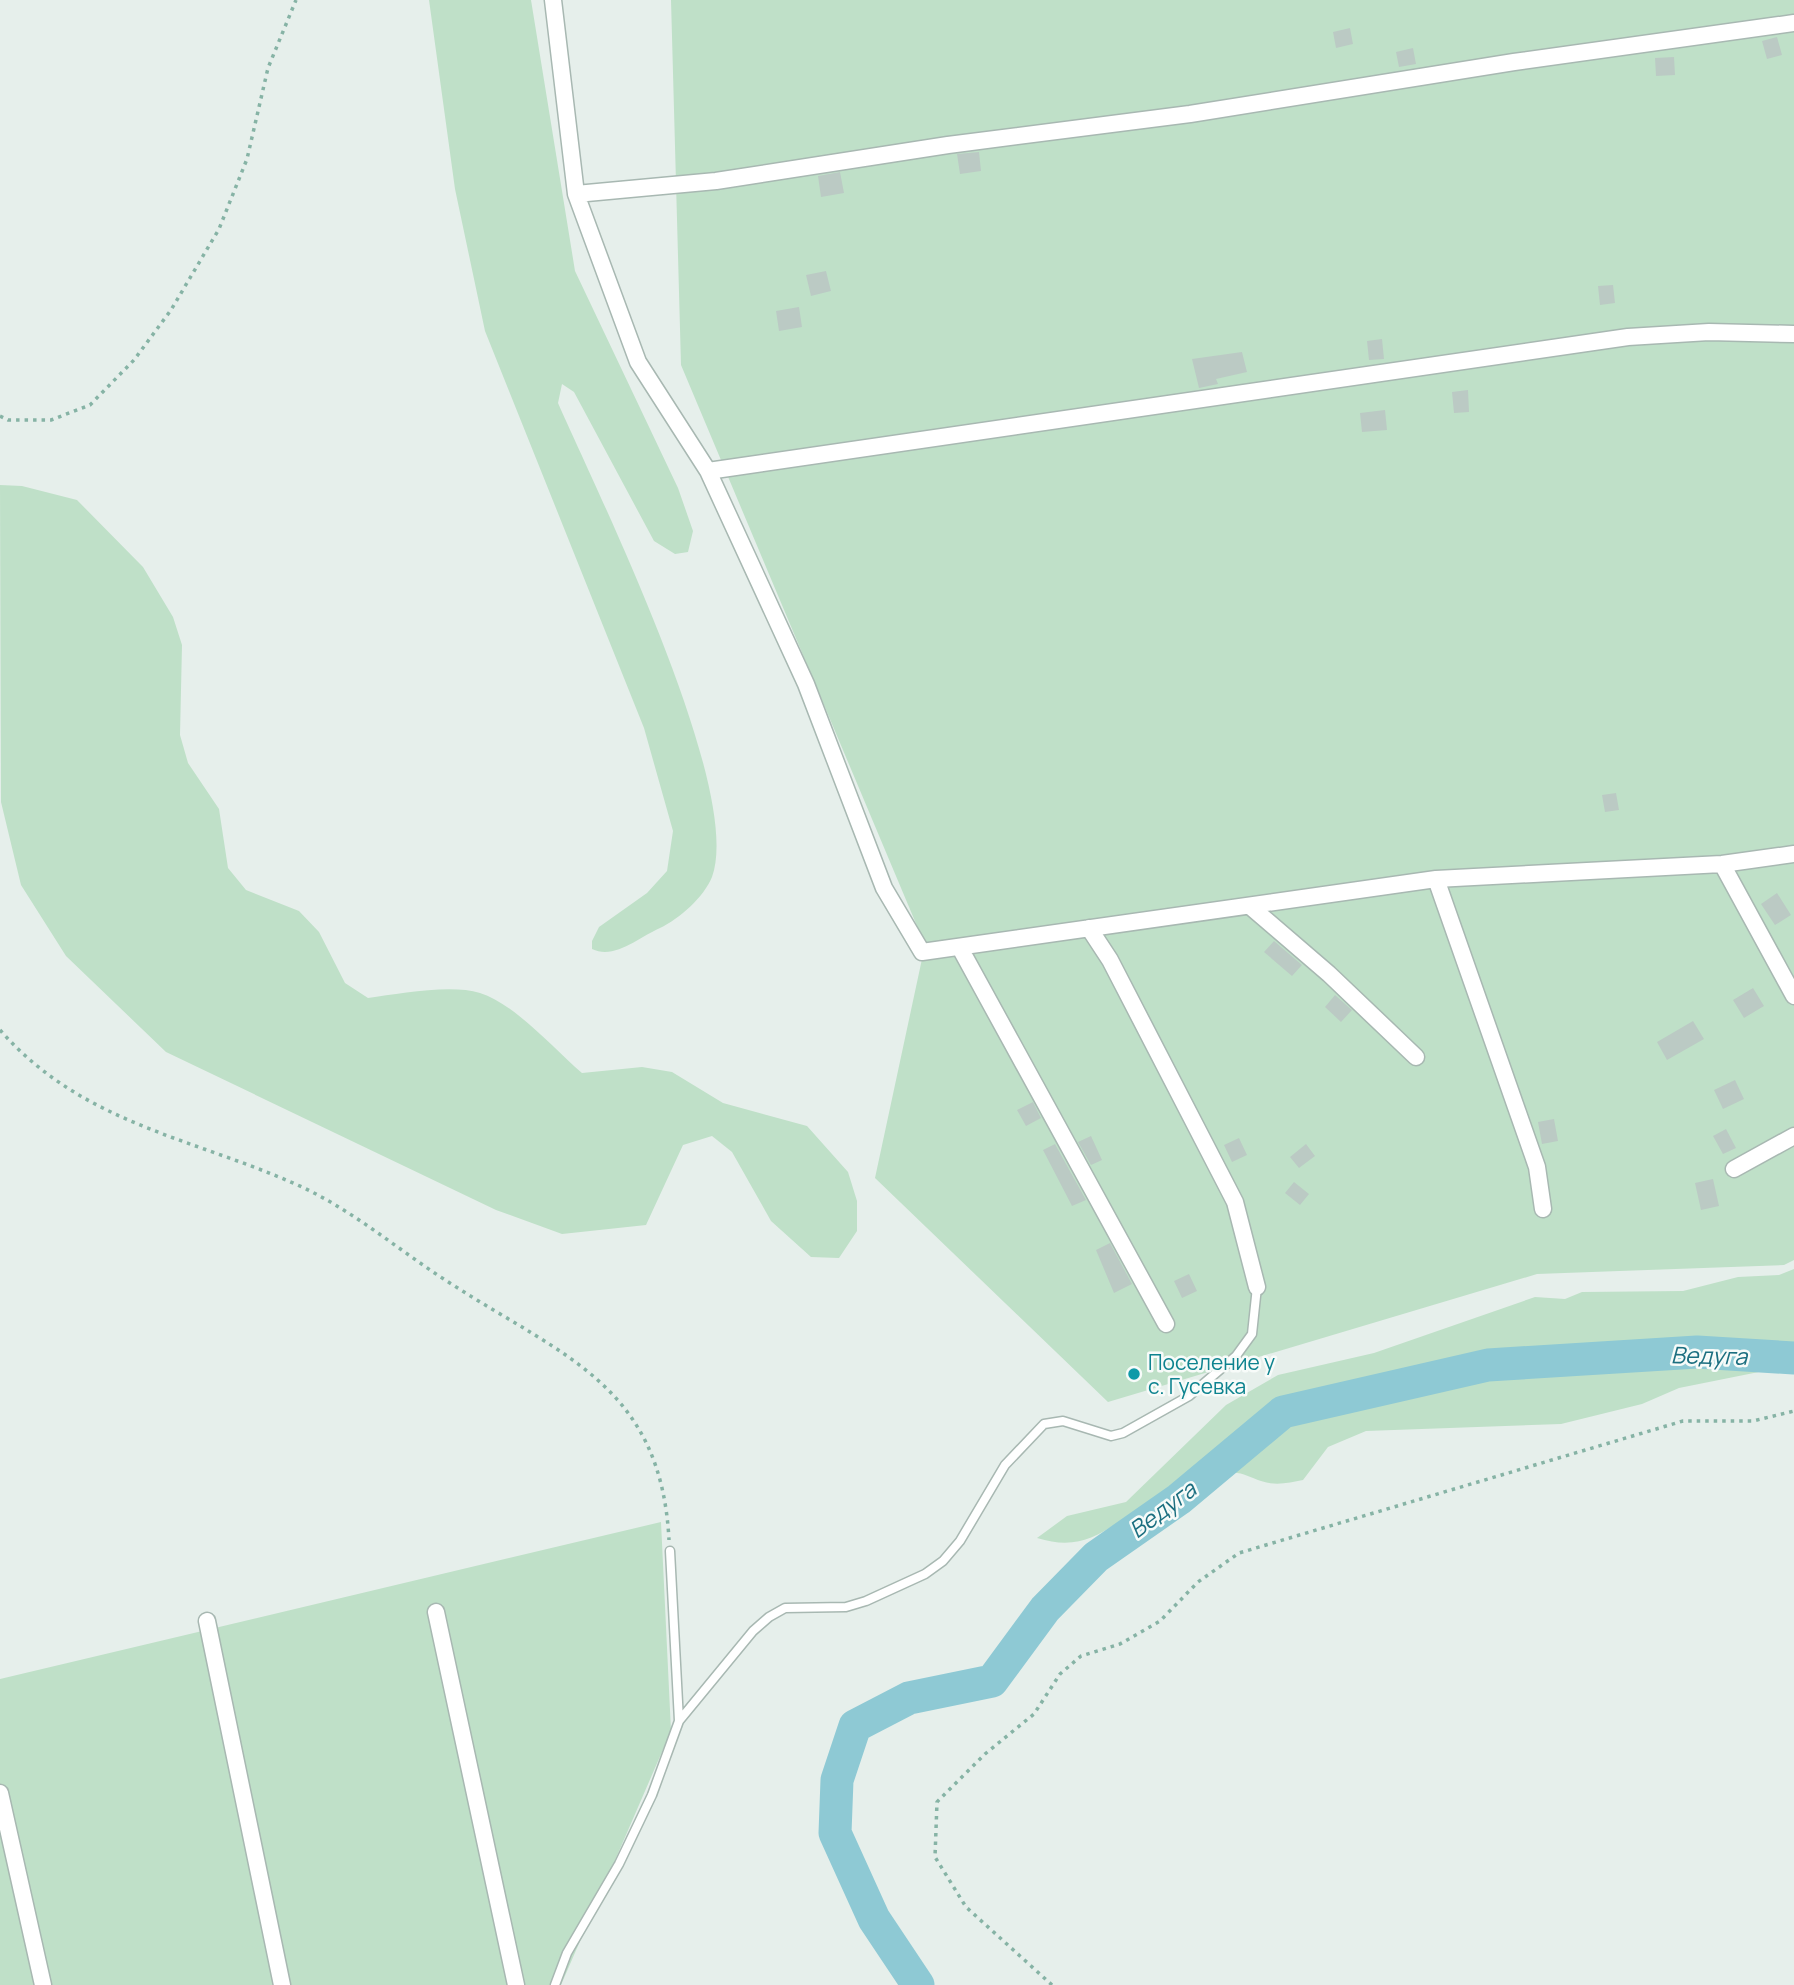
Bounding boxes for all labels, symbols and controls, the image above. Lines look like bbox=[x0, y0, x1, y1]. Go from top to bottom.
water label: Ведуга bbox=[1671, 1338, 1749, 1372]
place label: Поселение у с. Гусевка bbox=[1148, 1348, 1275, 1400]
marker: Поселение у с. Гусевка bbox=[1126, 1366, 1142, 1382]
water label: Ведуга bbox=[1122, 1472, 1203, 1545]

